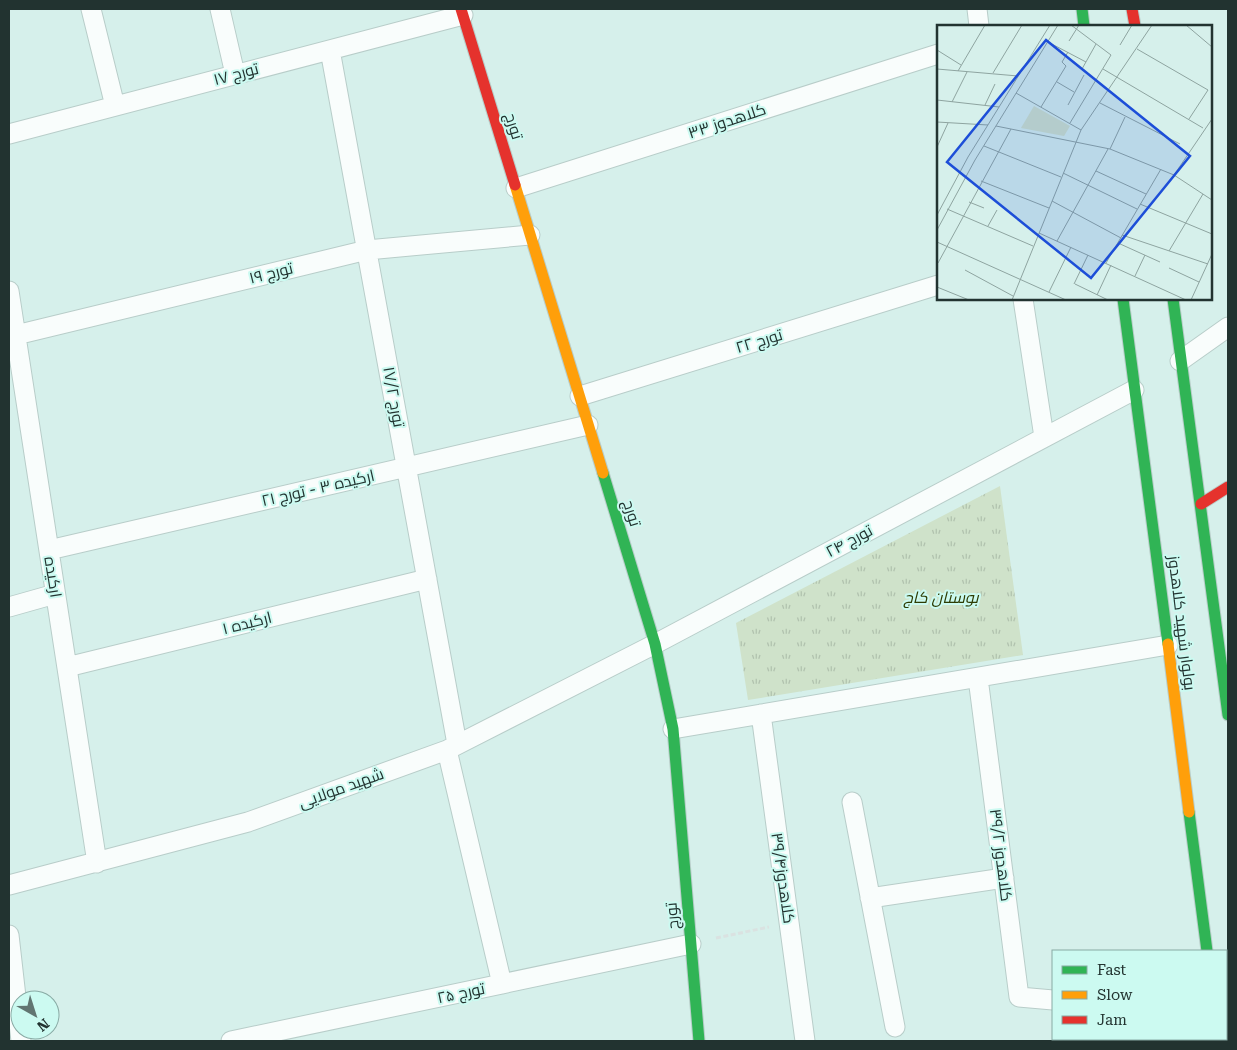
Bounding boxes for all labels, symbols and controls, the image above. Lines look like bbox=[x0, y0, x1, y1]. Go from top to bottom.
inset map bbox=[937, 25, 1212, 300]
street label: تورج ۱۷ bbox=[211, 59, 262, 91]
street label: کلاهدوز ۳۳ bbox=[686, 100, 768, 142]
street label: تورج bbox=[499, 110, 527, 143]
street label: تورج ۱۹ bbox=[247, 258, 296, 290]
street label: تورج ۲۲ bbox=[733, 325, 786, 359]
street label: تورج ۱۷/۲ bbox=[377, 365, 409, 430]
street label: ارکیده ۳ - تورج ۲۱ bbox=[260, 466, 377, 512]
street label: تورج bbox=[617, 497, 645, 530]
street label: تورج ۲۴ bbox=[822, 521, 877, 563]
street label: بولوار شهید کلاهدوز bbox=[1163, 553, 1200, 692]
street label: ارکیده bbox=[40, 555, 66, 599]
park label: بوستان کاج bbox=[903, 588, 979, 609]
street label: ارکیده ۱ bbox=[220, 608, 274, 638]
street label: شهید مولایی bbox=[296, 764, 387, 813]
street label: کلاهدوز ۳۹/۲ bbox=[986, 808, 1016, 902]
street label: کلاهدوز۳۹/۴ bbox=[767, 831, 799, 925]
street label: تورج bbox=[661, 901, 685, 930]
legend bbox=[1052, 950, 1227, 1040]
text: Fast bbox=[1097, 961, 1127, 979]
street label: تورج ۲۵ bbox=[435, 979, 488, 1009]
text: Slow bbox=[1097, 986, 1133, 1004]
north arrow bbox=[10, 990, 60, 1040]
text: Jam bbox=[1097, 1011, 1127, 1029]
text: N bbox=[34, 1015, 52, 1035]

